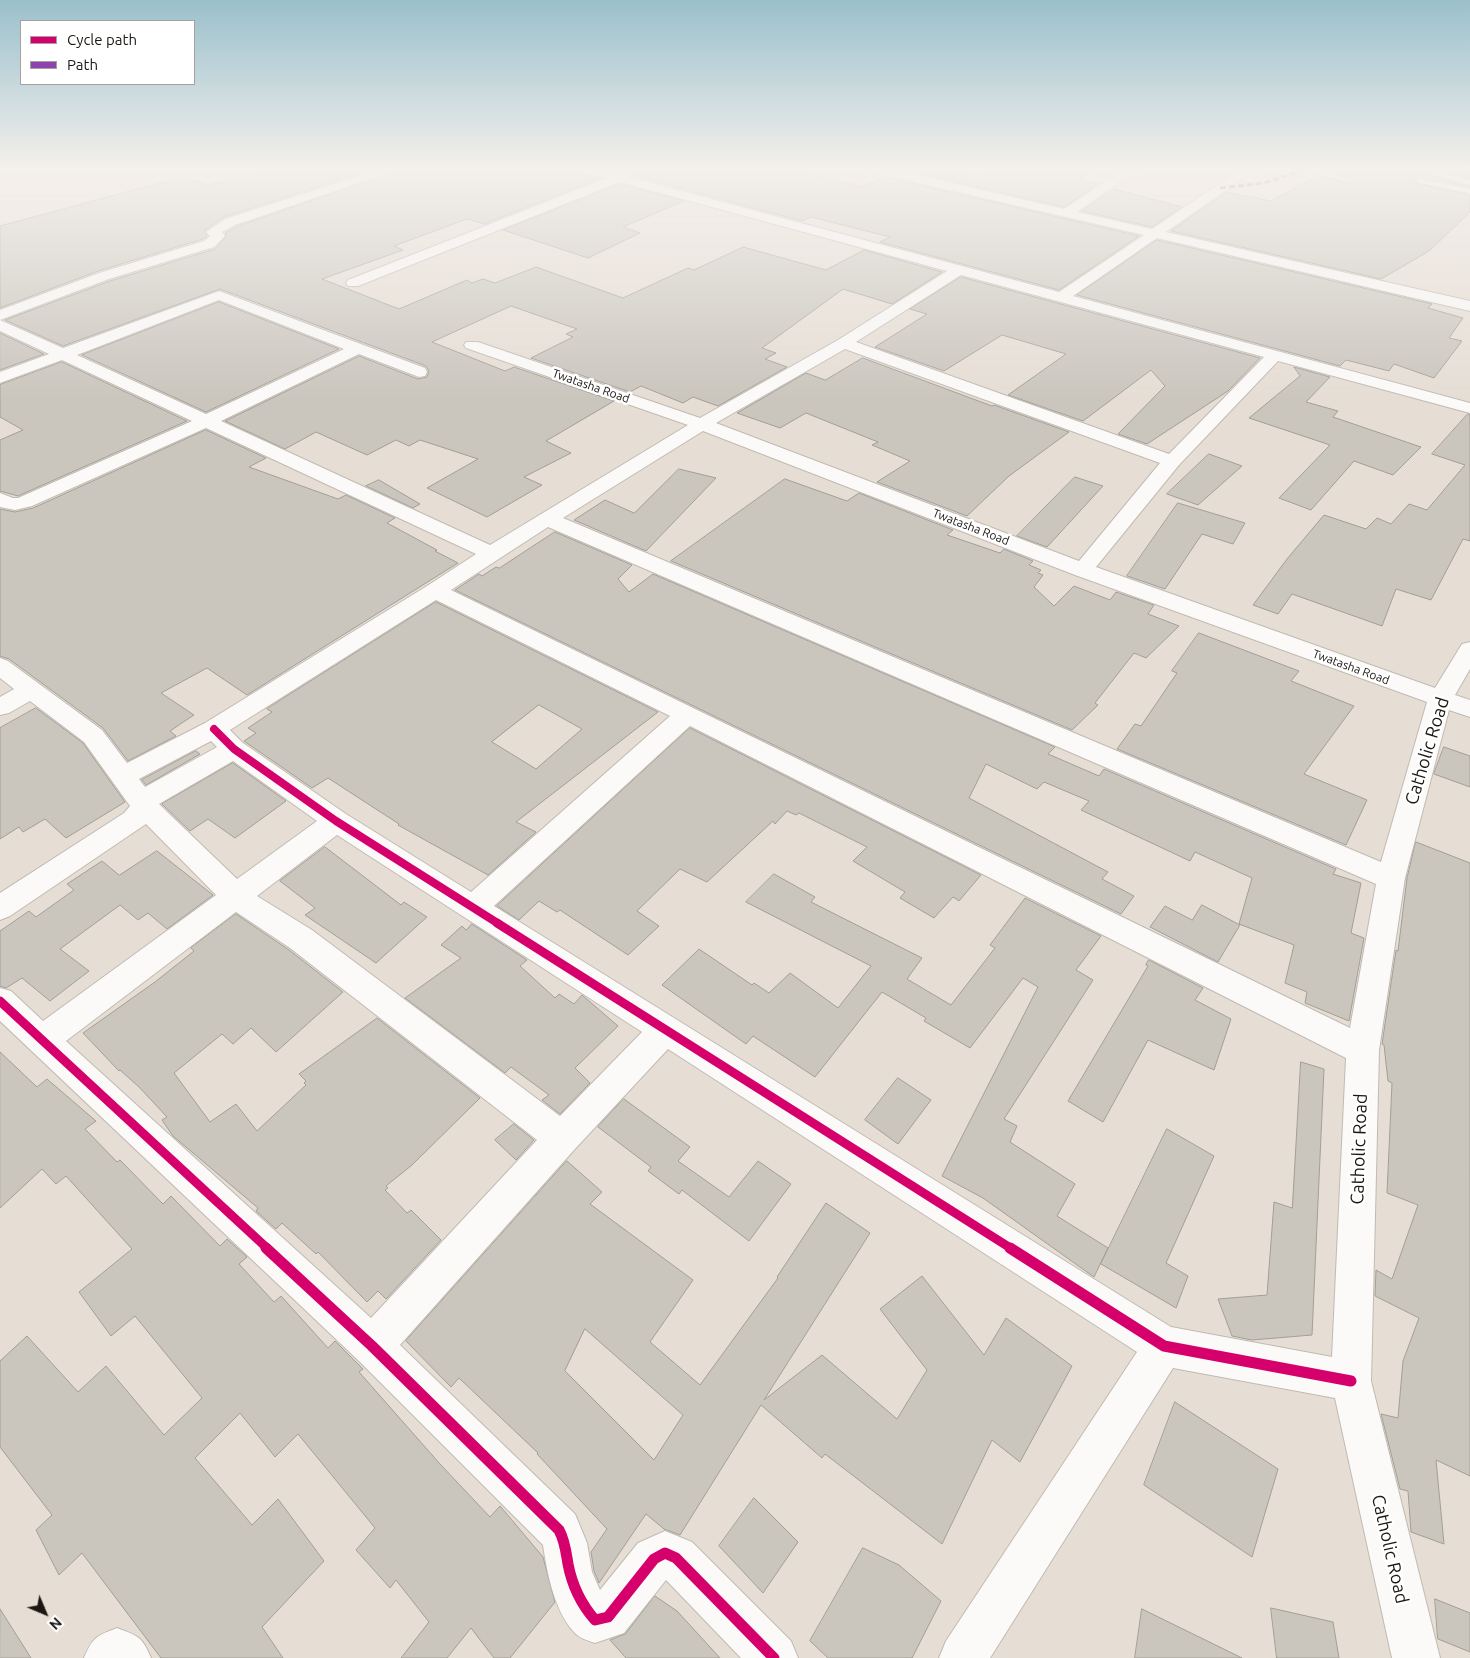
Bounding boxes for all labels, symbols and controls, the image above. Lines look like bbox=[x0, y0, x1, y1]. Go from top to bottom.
legend bbox=[20, 20, 195, 85]
text: Cycle path bbox=[67, 31, 137, 48]
text: Path bbox=[67, 56, 98, 73]
street label: Twatasha Road bbox=[550, 366, 632, 406]
street label: Twatasha Road bbox=[931, 506, 1011, 548]
street label: Twatasha Road bbox=[1311, 646, 1391, 688]
street label: Catholic Road bbox=[1400, 695, 1454, 807]
street label: Catholic Road bbox=[1346, 1093, 1372, 1205]
street label: Catholic Road bbox=[1367, 1492, 1413, 1606]
north arrow bbox=[20, 1588, 70, 1638]
text: N bbox=[46, 1614, 65, 1633]

